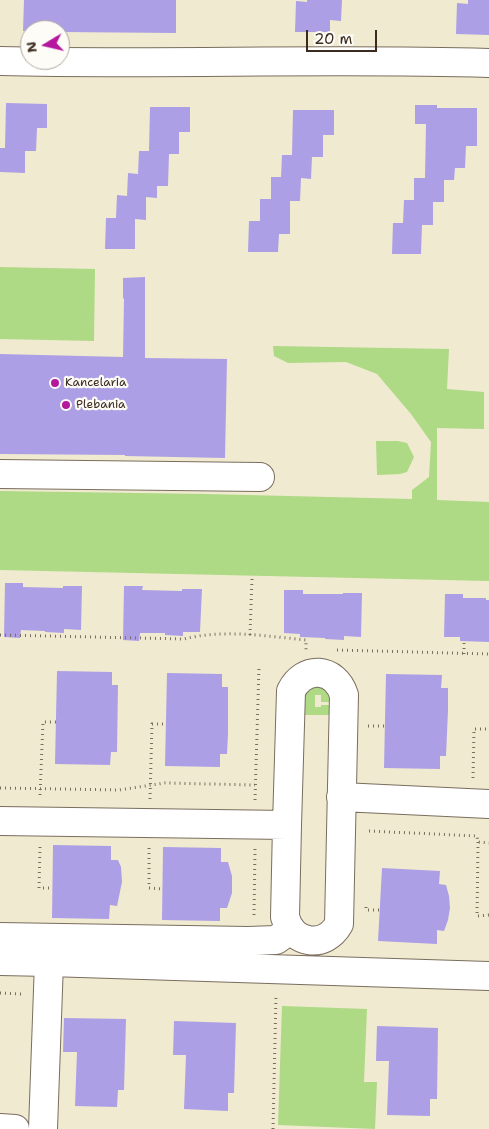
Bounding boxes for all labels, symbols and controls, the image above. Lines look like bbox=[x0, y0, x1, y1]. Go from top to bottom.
north arrow bbox=[20, 20, 70, 70]
scale bar bbox=[309, 20, 380, 52]
text: 20 m bbox=[314, 29, 353, 49]
text: N bbox=[21, 40, 41, 54]
place label: Kancelaria bbox=[65, 376, 127, 390]
marker: Kancelaria bbox=[49, 377, 61, 389]
place label: Plebania bbox=[76, 398, 126, 412]
marker: Plebania bbox=[60, 399, 72, 411]

